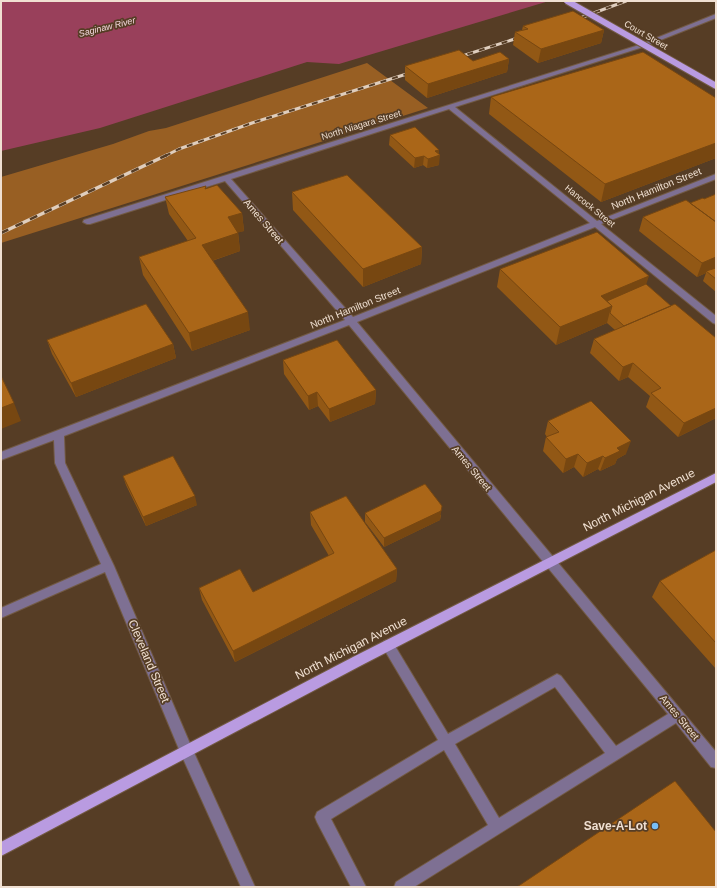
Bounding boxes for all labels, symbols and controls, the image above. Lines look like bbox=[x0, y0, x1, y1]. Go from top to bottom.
water label: Saginaw River bbox=[78, 15, 137, 39]
street label: Court Street bbox=[622, 19, 670, 52]
street label: North Niagara Street bbox=[320, 108, 402, 142]
street label: North Hamilton Street bbox=[610, 165, 703, 212]
street label: Hancock Street bbox=[563, 183, 617, 230]
street label: Ames Street bbox=[241, 197, 286, 246]
street label: North Hamilton Street bbox=[309, 284, 402, 331]
street label: Ames Street bbox=[450, 444, 494, 493]
street label: North Michigan Avenue bbox=[581, 466, 698, 534]
street label: North Michigan Avenue bbox=[293, 614, 410, 682]
street label: Cleveland Street bbox=[125, 617, 173, 705]
street label: Ames Street bbox=[658, 693, 702, 742]
place label: Save-A-Lot bbox=[584, 819, 647, 833]
marker: Save-A-Lot bbox=[650, 821, 660, 831]

